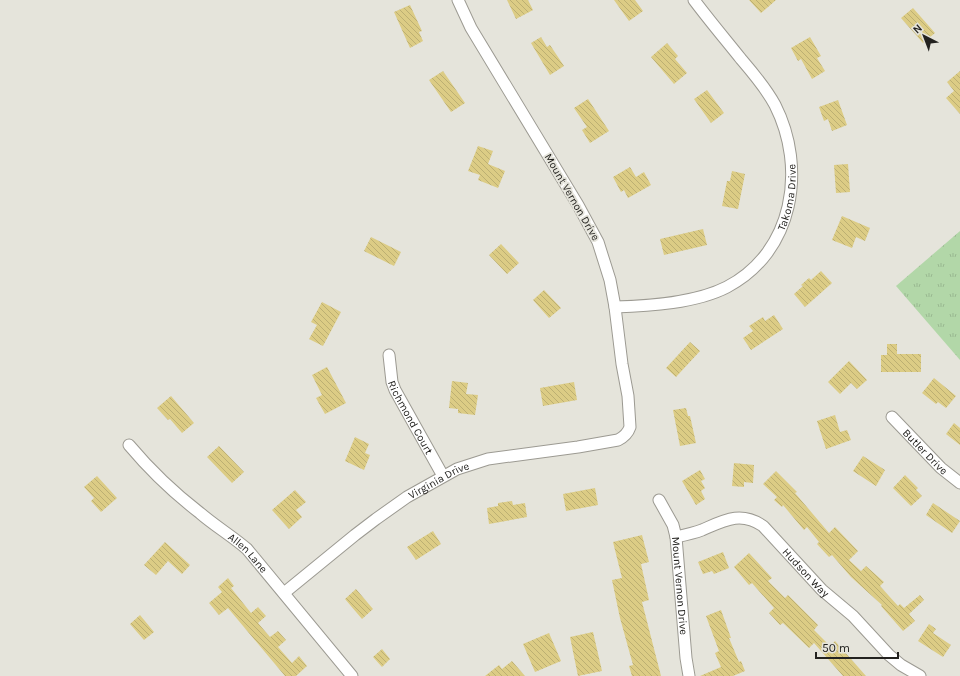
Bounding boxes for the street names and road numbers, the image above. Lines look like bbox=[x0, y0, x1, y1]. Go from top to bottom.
street label: Mount Vernon Drive bbox=[542, 151, 602, 243]
street label: Takoma Drive bbox=[774, 163, 798, 232]
street label: Richmond Court bbox=[385, 379, 436, 456]
street label: Butler Drive bbox=[900, 426, 951, 477]
street label: Virginia Drive bbox=[406, 459, 471, 502]
street label: Allen Lane bbox=[226, 530, 271, 576]
street label: Mount Vernon Drive bbox=[669, 536, 691, 636]
street label: Hudson Way bbox=[780, 545, 832, 600]

